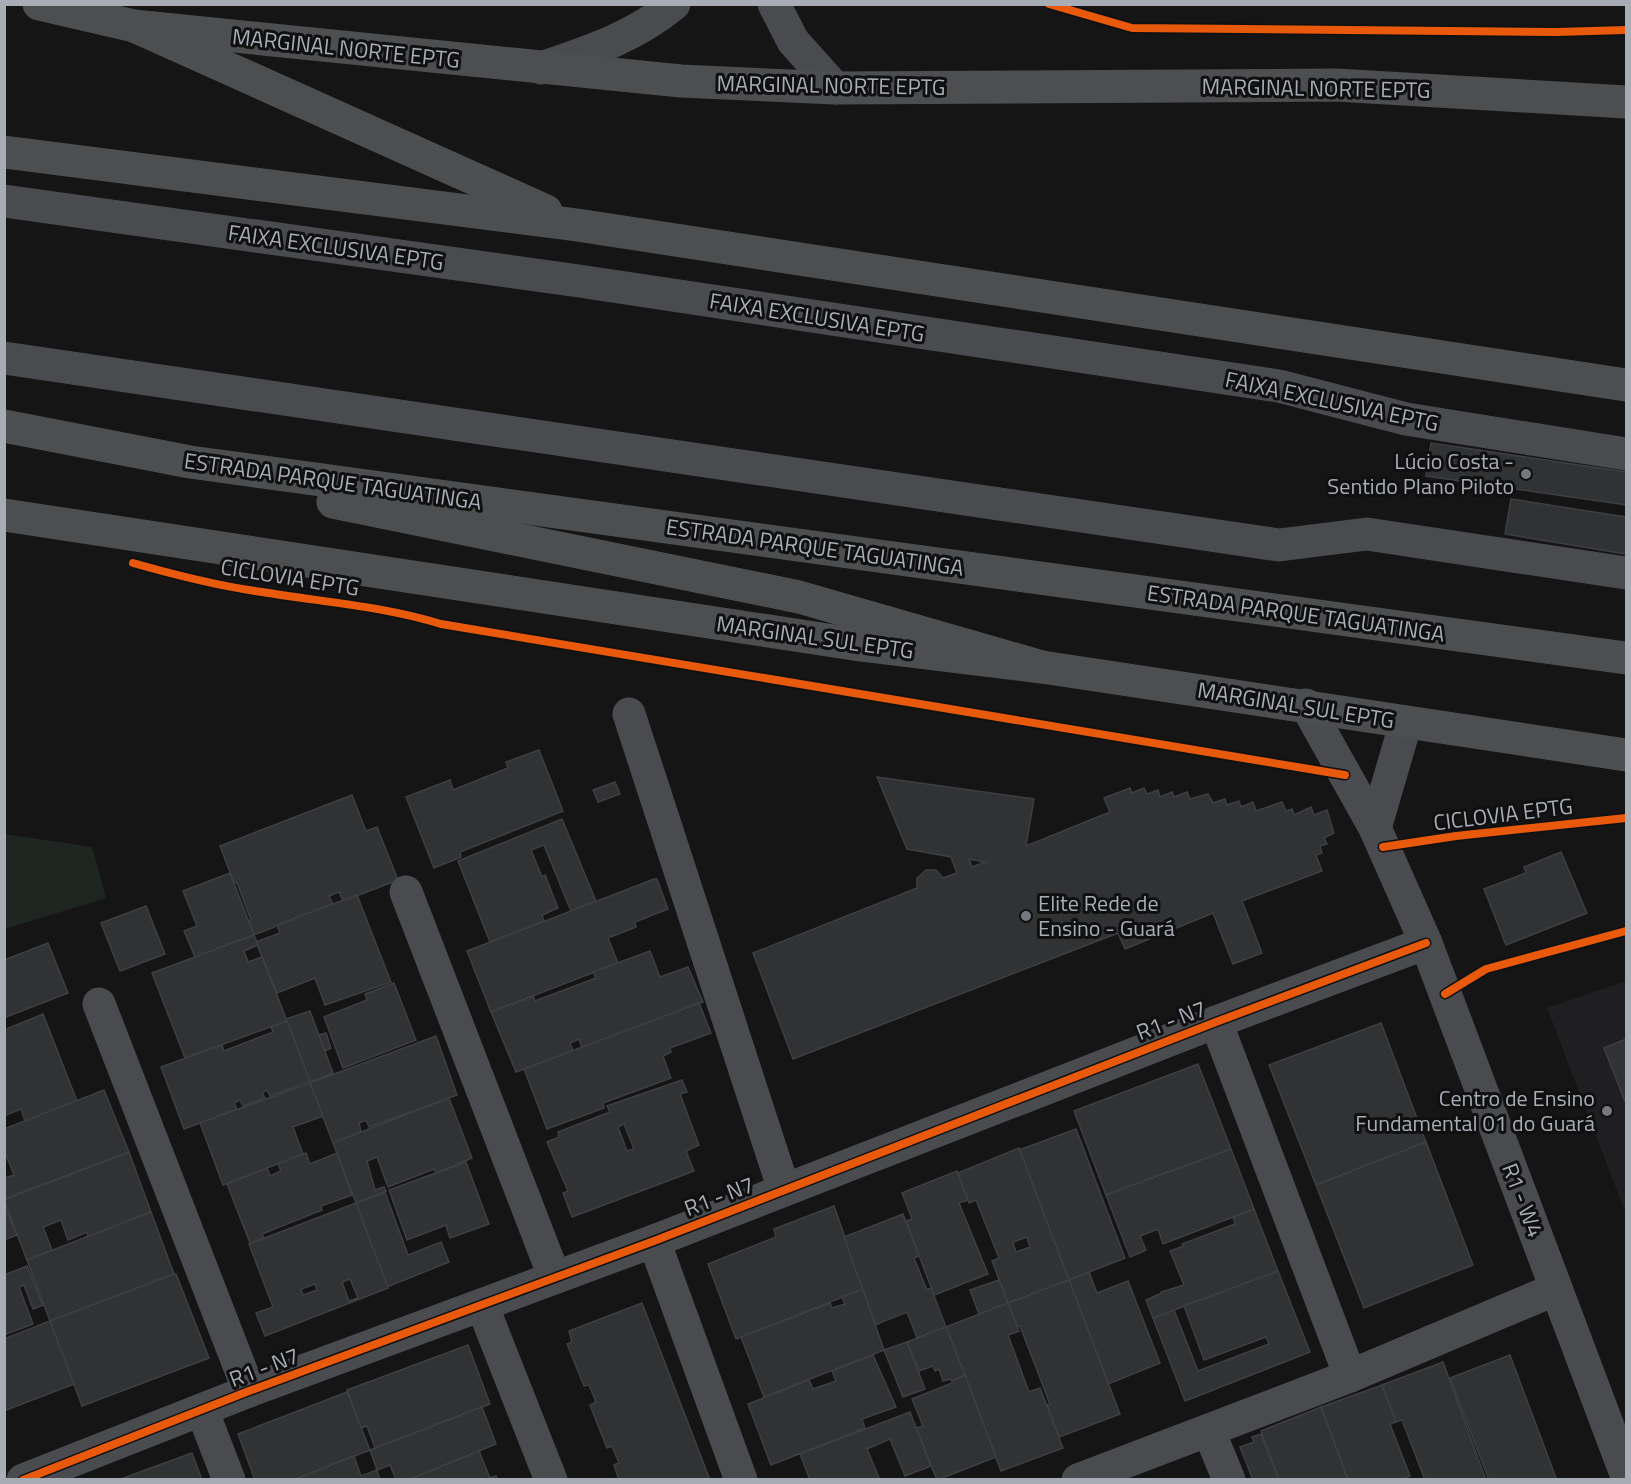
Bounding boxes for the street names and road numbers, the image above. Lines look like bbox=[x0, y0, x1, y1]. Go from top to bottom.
street label: MARGINAL NORTE EPTG bbox=[231, 19, 461, 77]
street label: MARGINAL NORTE EPTG bbox=[716, 66, 946, 104]
street label: MARGINAL NORTE EPTG bbox=[1201, 69, 1431, 107]
street label: FAIXA EXCLUSIVA EPTG bbox=[226, 215, 446, 279]
street label: FAIXA EXCLUSIVA EPTG bbox=[707, 283, 927, 351]
street label: FAIXA EXCLUSIVA EPTG bbox=[1222, 362, 1442, 440]
street label: ESTRADA PARQUE TAGUATINGA bbox=[182, 443, 484, 519]
street label: ESTRADA PARQUE TAGUATINGA bbox=[664, 509, 966, 585]
street label: CICLOVIA EPTG bbox=[218, 549, 362, 605]
street label: ESTRADA PARQUE TAGUATINGA bbox=[1145, 575, 1447, 651]
street label: MARGINAL SUL EPTG bbox=[714, 606, 916, 668]
street label: MARGINAL SUL EPTG bbox=[1195, 673, 1397, 737]
street label: CICLOVIA EPTG bbox=[1432, 789, 1574, 839]
street label: R1 - N7 bbox=[1131, 991, 1211, 1049]
street label: R1 - W4 bbox=[1493, 1158, 1553, 1242]
street label: R1 - N7 bbox=[679, 1167, 759, 1225]
street label: R1 - N7 bbox=[224, 1338, 304, 1396]

